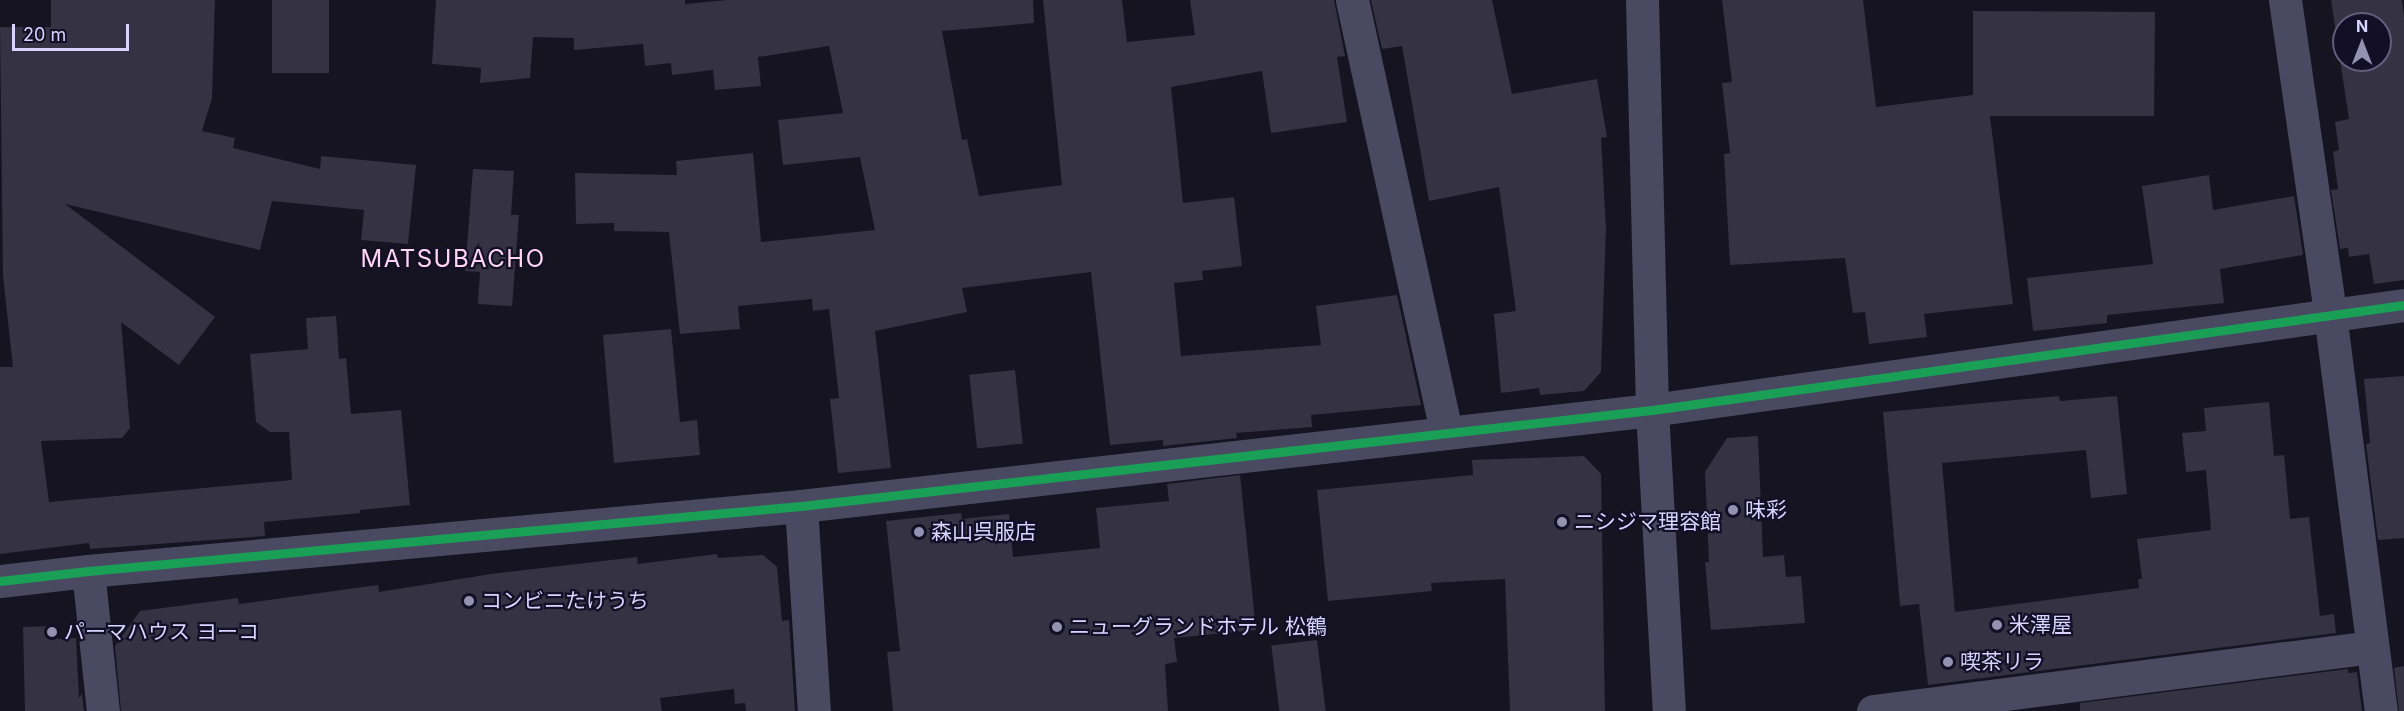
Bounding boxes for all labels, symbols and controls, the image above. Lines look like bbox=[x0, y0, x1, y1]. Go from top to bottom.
scale bar bbox=[15, 12, 132, 50]
north arrow bbox=[2332, 12, 2392, 72]
text: N bbox=[2356, 16, 2368, 36]
text: 20 m bbox=[23, 24, 66, 45]
district label: MATSUBACHO bbox=[360, 245, 546, 273]
place label: 味彩 bbox=[1745, 497, 1787, 523]
marker: 味彩 bbox=[1726, 503, 1740, 517]
place label: ニシジマ理容館 bbox=[1574, 509, 1721, 535]
marker: ニシジマ理容館 bbox=[1555, 515, 1569, 529]
place label: 森山呉服店 bbox=[931, 519, 1036, 545]
marker: 森山呉服店 bbox=[912, 525, 926, 539]
place label: コンビニたけうち bbox=[481, 588, 649, 614]
marker: コンビニたけうち bbox=[462, 594, 476, 608]
place label: 米澤屋 bbox=[2009, 612, 2072, 638]
place label: ニューグランドホテル 松鶴 bbox=[1069, 614, 1327, 640]
marker: 米澤屋 bbox=[1990, 618, 2004, 632]
place label: パーマハウス ヨーコ bbox=[64, 619, 259, 645]
marker: ニューグランドホテル 松鶴 bbox=[1050, 620, 1064, 634]
marker: パーマハウス ヨーコ bbox=[45, 625, 59, 639]
place label: 喫茶リラ bbox=[1960, 649, 2044, 675]
marker: 喫茶リラ bbox=[1941, 655, 1955, 669]

